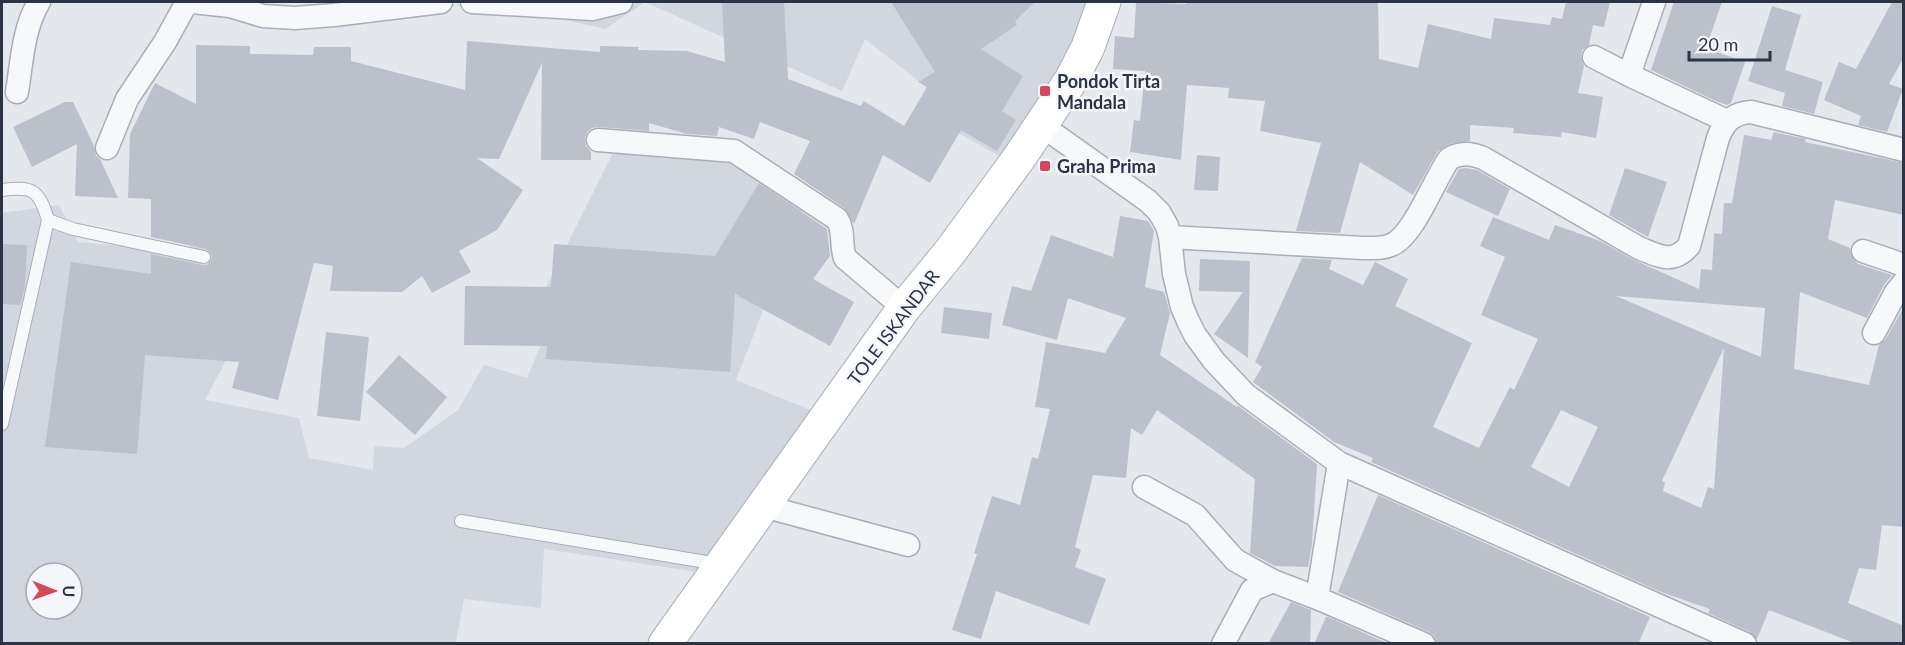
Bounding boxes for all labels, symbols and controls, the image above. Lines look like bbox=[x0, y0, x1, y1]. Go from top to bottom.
scale bar bbox=[1689, 24, 1770, 62]
text: 20 m bbox=[1698, 33, 1738, 55]
place label: Pondok Tirta Mandala bbox=[1057, 70, 1160, 113]
marker: Pondok Tirta Mandala bbox=[1038, 84, 1052, 98]
place label: Graha Prima bbox=[1057, 155, 1156, 177]
marker: Graha Prima bbox=[1038, 159, 1052, 173]
street label: TOLE ISKANDAR bbox=[843, 265, 944, 389]
north arrow bbox=[24, 561, 84, 621]
text: U bbox=[60, 585, 79, 597]

